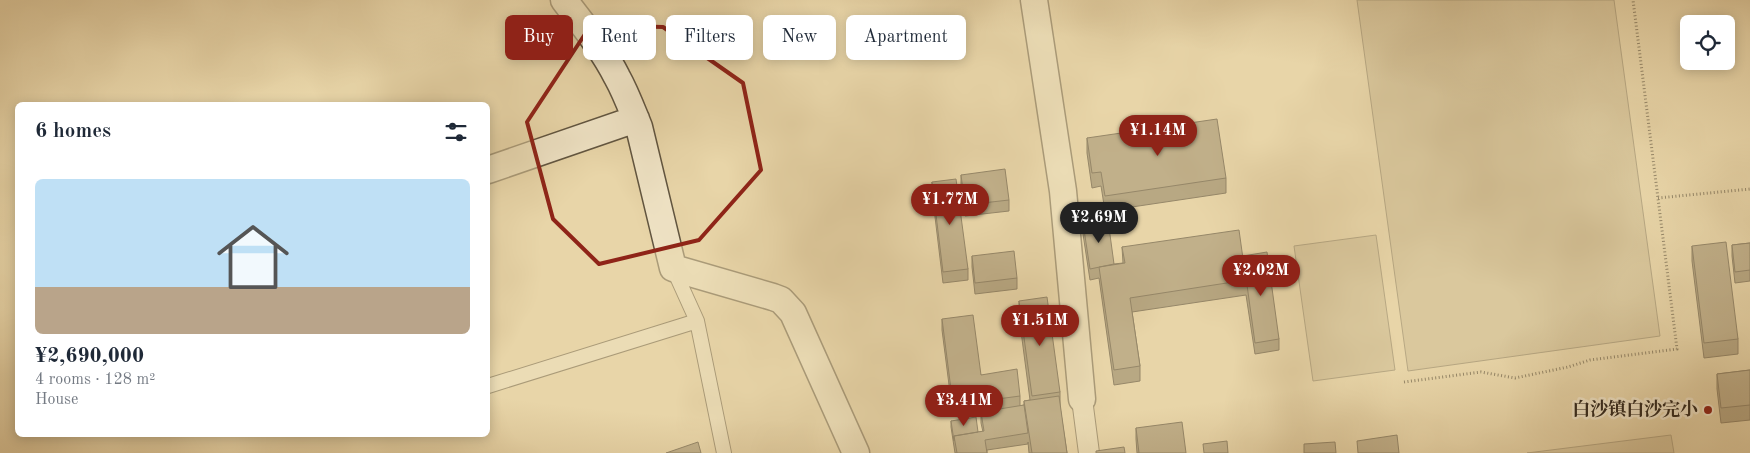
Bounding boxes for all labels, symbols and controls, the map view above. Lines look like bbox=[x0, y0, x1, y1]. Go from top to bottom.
chip: Buy bbox=[505, 15, 573, 60]
chip: Rent bbox=[583, 15, 656, 60]
chip: Filters bbox=[666, 15, 753, 60]
chip: New bbox=[763, 15, 836, 60]
chip: Apartment bbox=[846, 15, 966, 60]
map controls bbox=[1680, 15, 1735, 70]
button: locate bbox=[1680, 15, 1735, 70]
pin: ¥1.14M bbox=[1117, 114, 1199, 157]
icon: filters bbox=[442, 118, 470, 146]
text: 6 homes bbox=[35, 121, 111, 142]
text: ¥1.14M bbox=[1130, 123, 1186, 139]
pin: ¥1.77M bbox=[909, 184, 991, 226]
text: ¥1.77M bbox=[922, 192, 978, 208]
pin: ¥2.69M bbox=[1058, 202, 1140, 244]
text: ¥2.69M bbox=[1071, 210, 1127, 226]
icon: home bbox=[208, 212, 298, 302]
pin: ¥2.02M bbox=[1220, 254, 1302, 297]
text: ¥2.02M bbox=[1233, 263, 1289, 279]
pin: ¥1.51M bbox=[999, 304, 1081, 347]
text: ¥1.51M bbox=[1012, 313, 1068, 329]
text: ¥2,690,000 bbox=[35, 346, 144, 367]
text: 4 rooms · 128 m² bbox=[35, 372, 155, 388]
pin: ¥3.41M bbox=[923, 384, 1005, 427]
text: House bbox=[35, 392, 78, 408]
text: ¥3.41M bbox=[936, 393, 992, 409]
place label: 白沙镇白沙完小 bbox=[1572, 399, 1698, 419]
marker: 白沙镇白沙完小 bbox=[1702, 404, 1714, 416]

